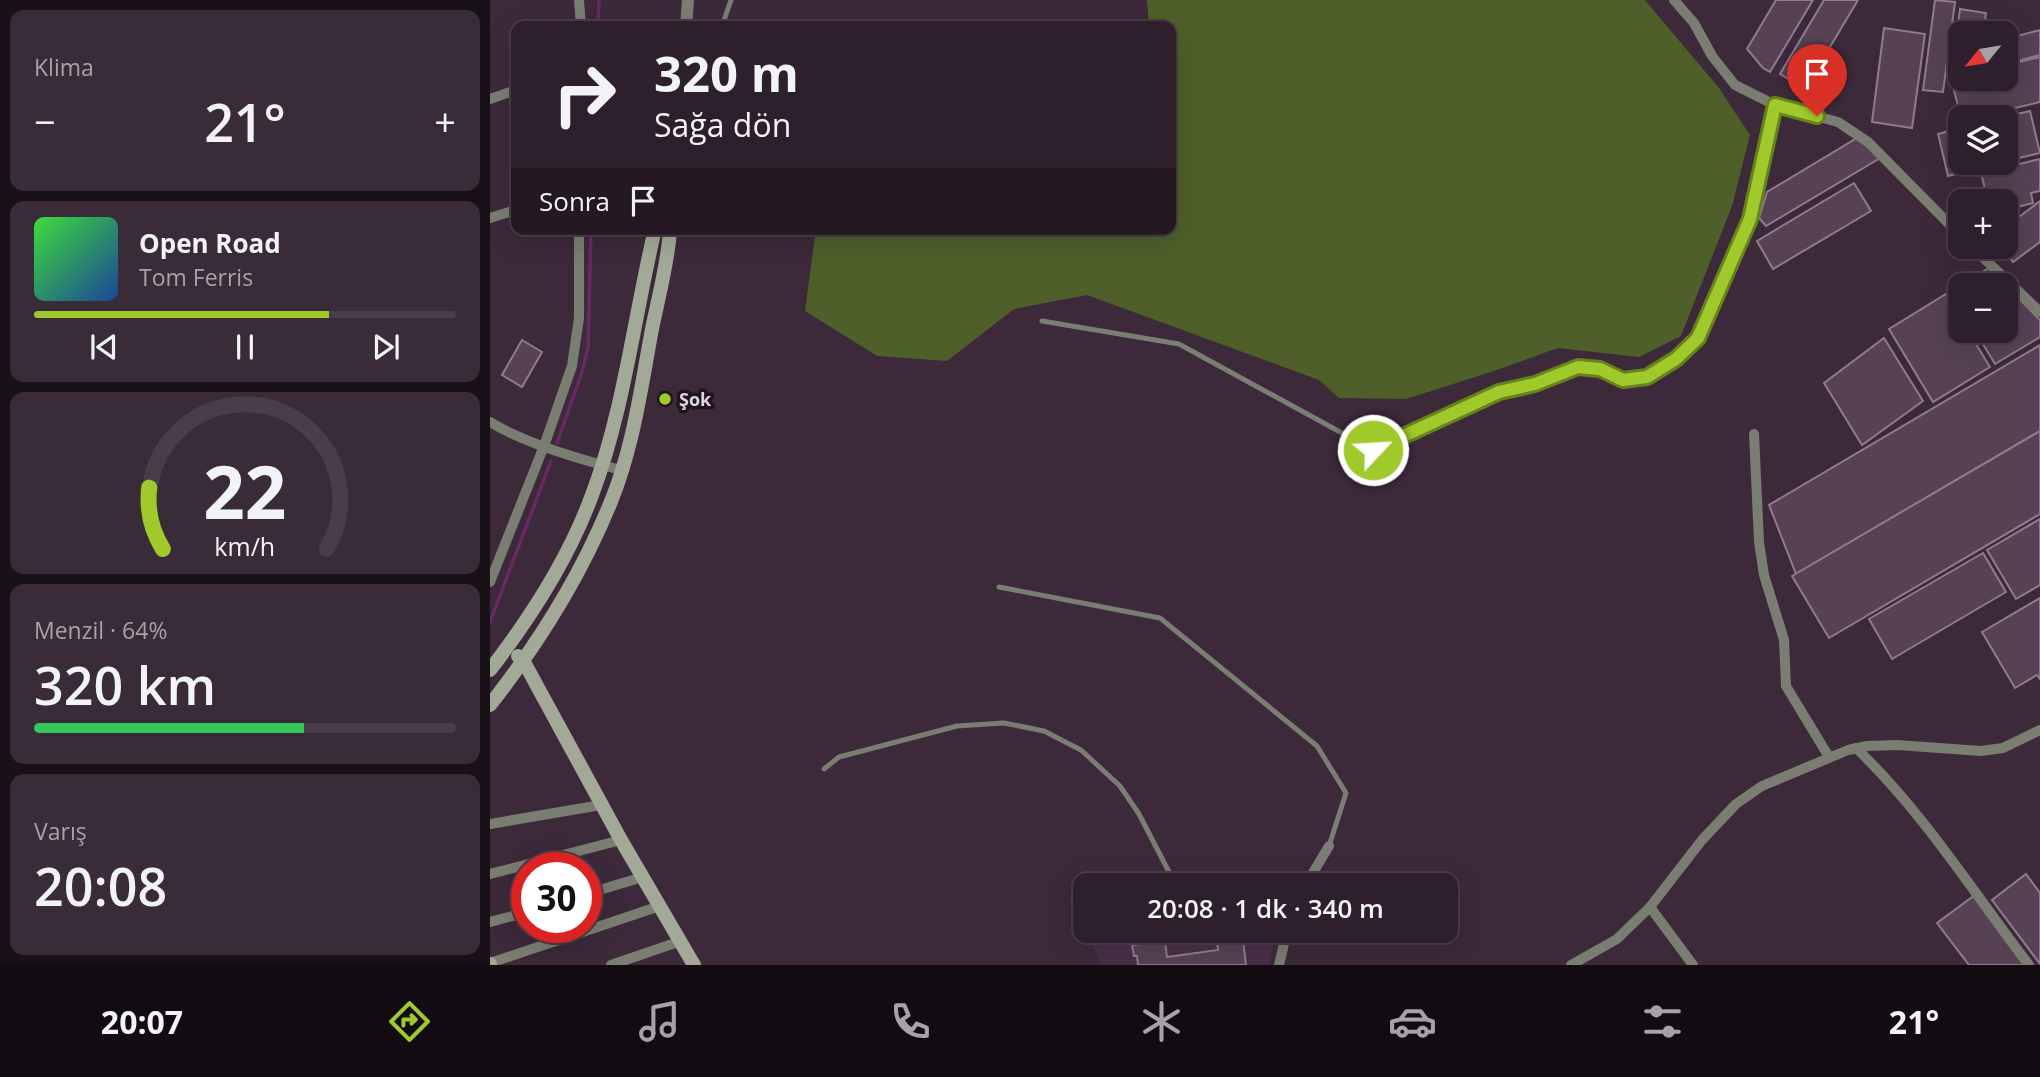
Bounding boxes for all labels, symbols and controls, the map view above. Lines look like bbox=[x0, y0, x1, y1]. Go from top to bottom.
north arrow bbox=[1948, 21, 2018, 91]
map controls bbox=[1948, 21, 2018, 343]
text: 320 m bbox=[654, 40, 799, 106]
pin bbox=[1787, 44, 1847, 116]
icon: right bbox=[539, 49, 630, 140]
text: Klima bbox=[34, 51, 94, 83]
icon: arrive bbox=[1798, 55, 1836, 93]
text: 21° bbox=[204, 86, 286, 157]
text: − bbox=[34, 95, 56, 147]
text: + bbox=[434, 95, 456, 147]
text: Sağa dön bbox=[654, 103, 791, 146]
button: layers bbox=[1948, 105, 2018, 175]
icon: arrive bbox=[624, 182, 662, 220]
text: Sonra bbox=[539, 183, 610, 219]
button: + bbox=[1948, 189, 2018, 259]
text: Open Road bbox=[139, 225, 281, 261]
text: Tom Ferris bbox=[139, 261, 253, 293]
button: − bbox=[1948, 273, 2018, 343]
icon: previous bbox=[85, 328, 123, 366]
icon: pause bbox=[226, 328, 264, 366]
icon: next bbox=[367, 328, 405, 366]
place label: Şok bbox=[679, 387, 712, 411]
marker: Şok bbox=[657, 391, 673, 407]
position arrow bbox=[1336, 413, 1410, 487]
text: 22 bbox=[203, 441, 287, 540]
text: km/h bbox=[215, 528, 275, 562]
text: Menzil · 64% bbox=[34, 614, 167, 646]
text: 320 km bbox=[34, 649, 216, 720]
text: Varış bbox=[34, 815, 87, 847]
text: 20:08 bbox=[34, 850, 167, 921]
speed limit sign: 30 bbox=[511, 852, 602, 943]
text: 20:08 · 1 dk · 340 m bbox=[1147, 890, 1384, 926]
icon: directions bbox=[385, 997, 434, 1046]
icon: music bbox=[635, 997, 684, 1046]
icon: phone bbox=[886, 997, 935, 1046]
icon: climate bbox=[1137, 997, 1186, 1046]
icon: car bbox=[1388, 997, 1437, 1046]
icon: filters bbox=[1638, 997, 1687, 1046]
text: 20:07 bbox=[101, 1000, 183, 1043]
text: 21° bbox=[1889, 1000, 1939, 1043]

